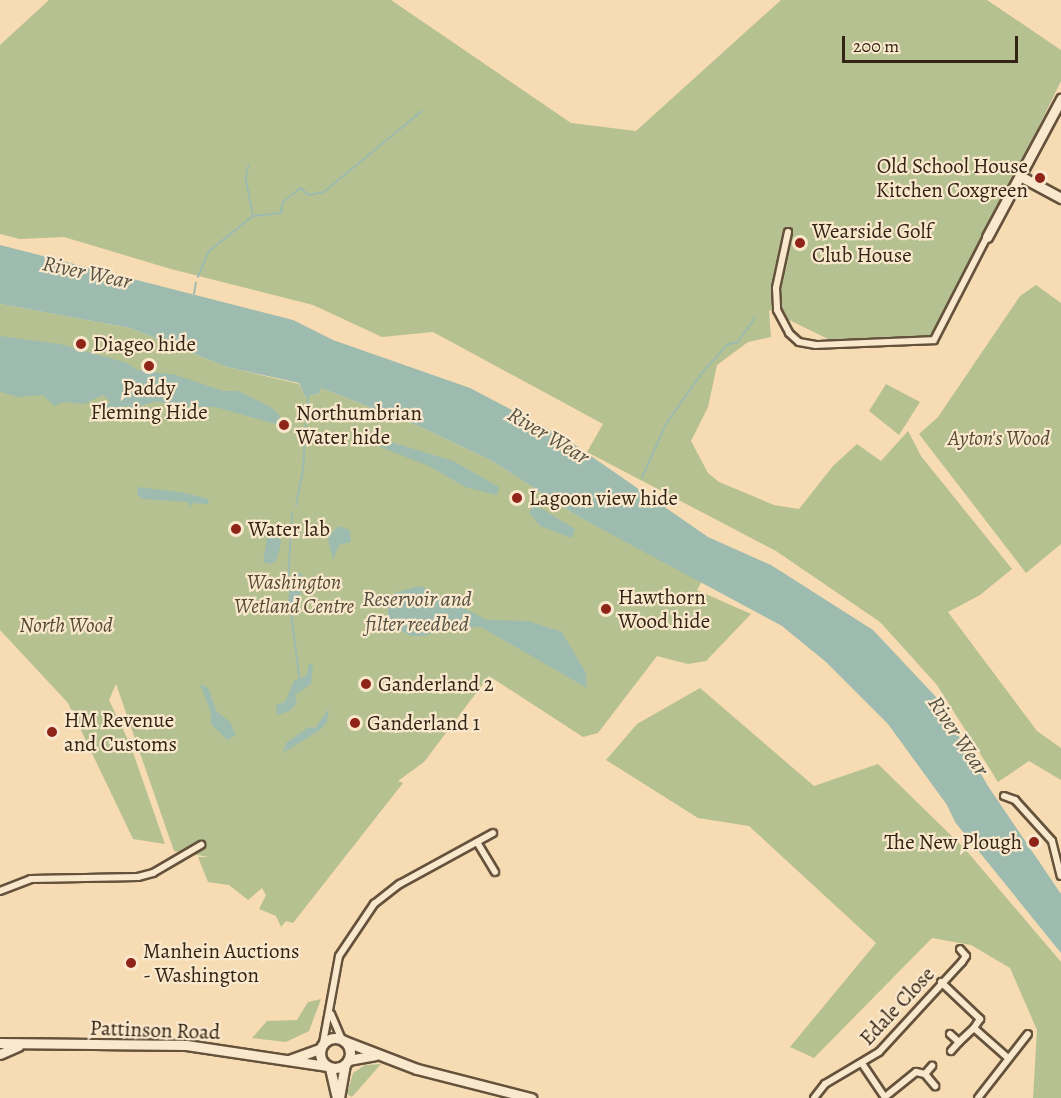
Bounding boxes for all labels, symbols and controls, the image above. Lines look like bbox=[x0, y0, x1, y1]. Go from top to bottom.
scale bar bbox=[845, 24, 1020, 62]
text: 200 m bbox=[853, 34, 899, 58]
place label: Old School House Kitchen Coxgreen bbox=[876, 153, 1028, 203]
marker: Old School House Kitchen Coxgreen bbox=[1033, 171, 1047, 185]
place label: Wearside Golf Club House bbox=[812, 218, 933, 268]
marker: Wearside Golf Club House bbox=[793, 236, 807, 250]
water label: River Wear bbox=[40, 251, 134, 295]
place label: Diageo hide bbox=[93, 331, 196, 357]
marker: Diageo hide bbox=[74, 337, 88, 351]
marker: Paddy Fleming Hide bbox=[142, 359, 156, 373]
place label: Paddy Fleming Hide bbox=[90, 375, 208, 425]
place label: Northumbrian Water hide bbox=[296, 400, 422, 450]
water label: River Wear bbox=[503, 401, 593, 471]
marker: Northumbrian Water hide bbox=[277, 418, 291, 432]
park label: Ayton's Wood bbox=[948, 425, 1050, 451]
place label: Lagoon view hide bbox=[529, 485, 678, 511]
marker: Lagoon view hide bbox=[510, 491, 524, 505]
place label: Water lab bbox=[248, 516, 330, 542]
marker: Water lab bbox=[229, 522, 243, 536]
park label: Washington Wetland Centre bbox=[234, 569, 354, 619]
place label: Hawthorn Wood hide bbox=[618, 584, 710, 634]
water label: Reservoir and filter reedbed bbox=[362, 586, 472, 638]
marker: Hawthorn Wood hide bbox=[599, 602, 613, 616]
park label: North Wood bbox=[19, 612, 113, 638]
place label: Ganderland 2 bbox=[378, 671, 494, 697]
marker: Ganderland 2 bbox=[359, 677, 373, 691]
water label: River Wear bbox=[922, 691, 994, 781]
place label: HM Revenue and Customs bbox=[64, 707, 177, 757]
place label: Ganderland 1 bbox=[367, 710, 480, 736]
marker: Ganderland 1 bbox=[348, 716, 362, 730]
marker: HM Revenue and Customs bbox=[45, 725, 59, 739]
place label: The New Plough bbox=[884, 829, 1022, 855]
marker: The New Plough bbox=[1027, 835, 1041, 849]
place label: Manhein Auctions - Washington bbox=[143, 938, 299, 988]
marker: Manhein Auctions - Washington bbox=[124, 956, 138, 970]
street label: Edale Close bbox=[854, 961, 940, 1051]
street label: Pattinson Road bbox=[89, 1015, 221, 1045]

